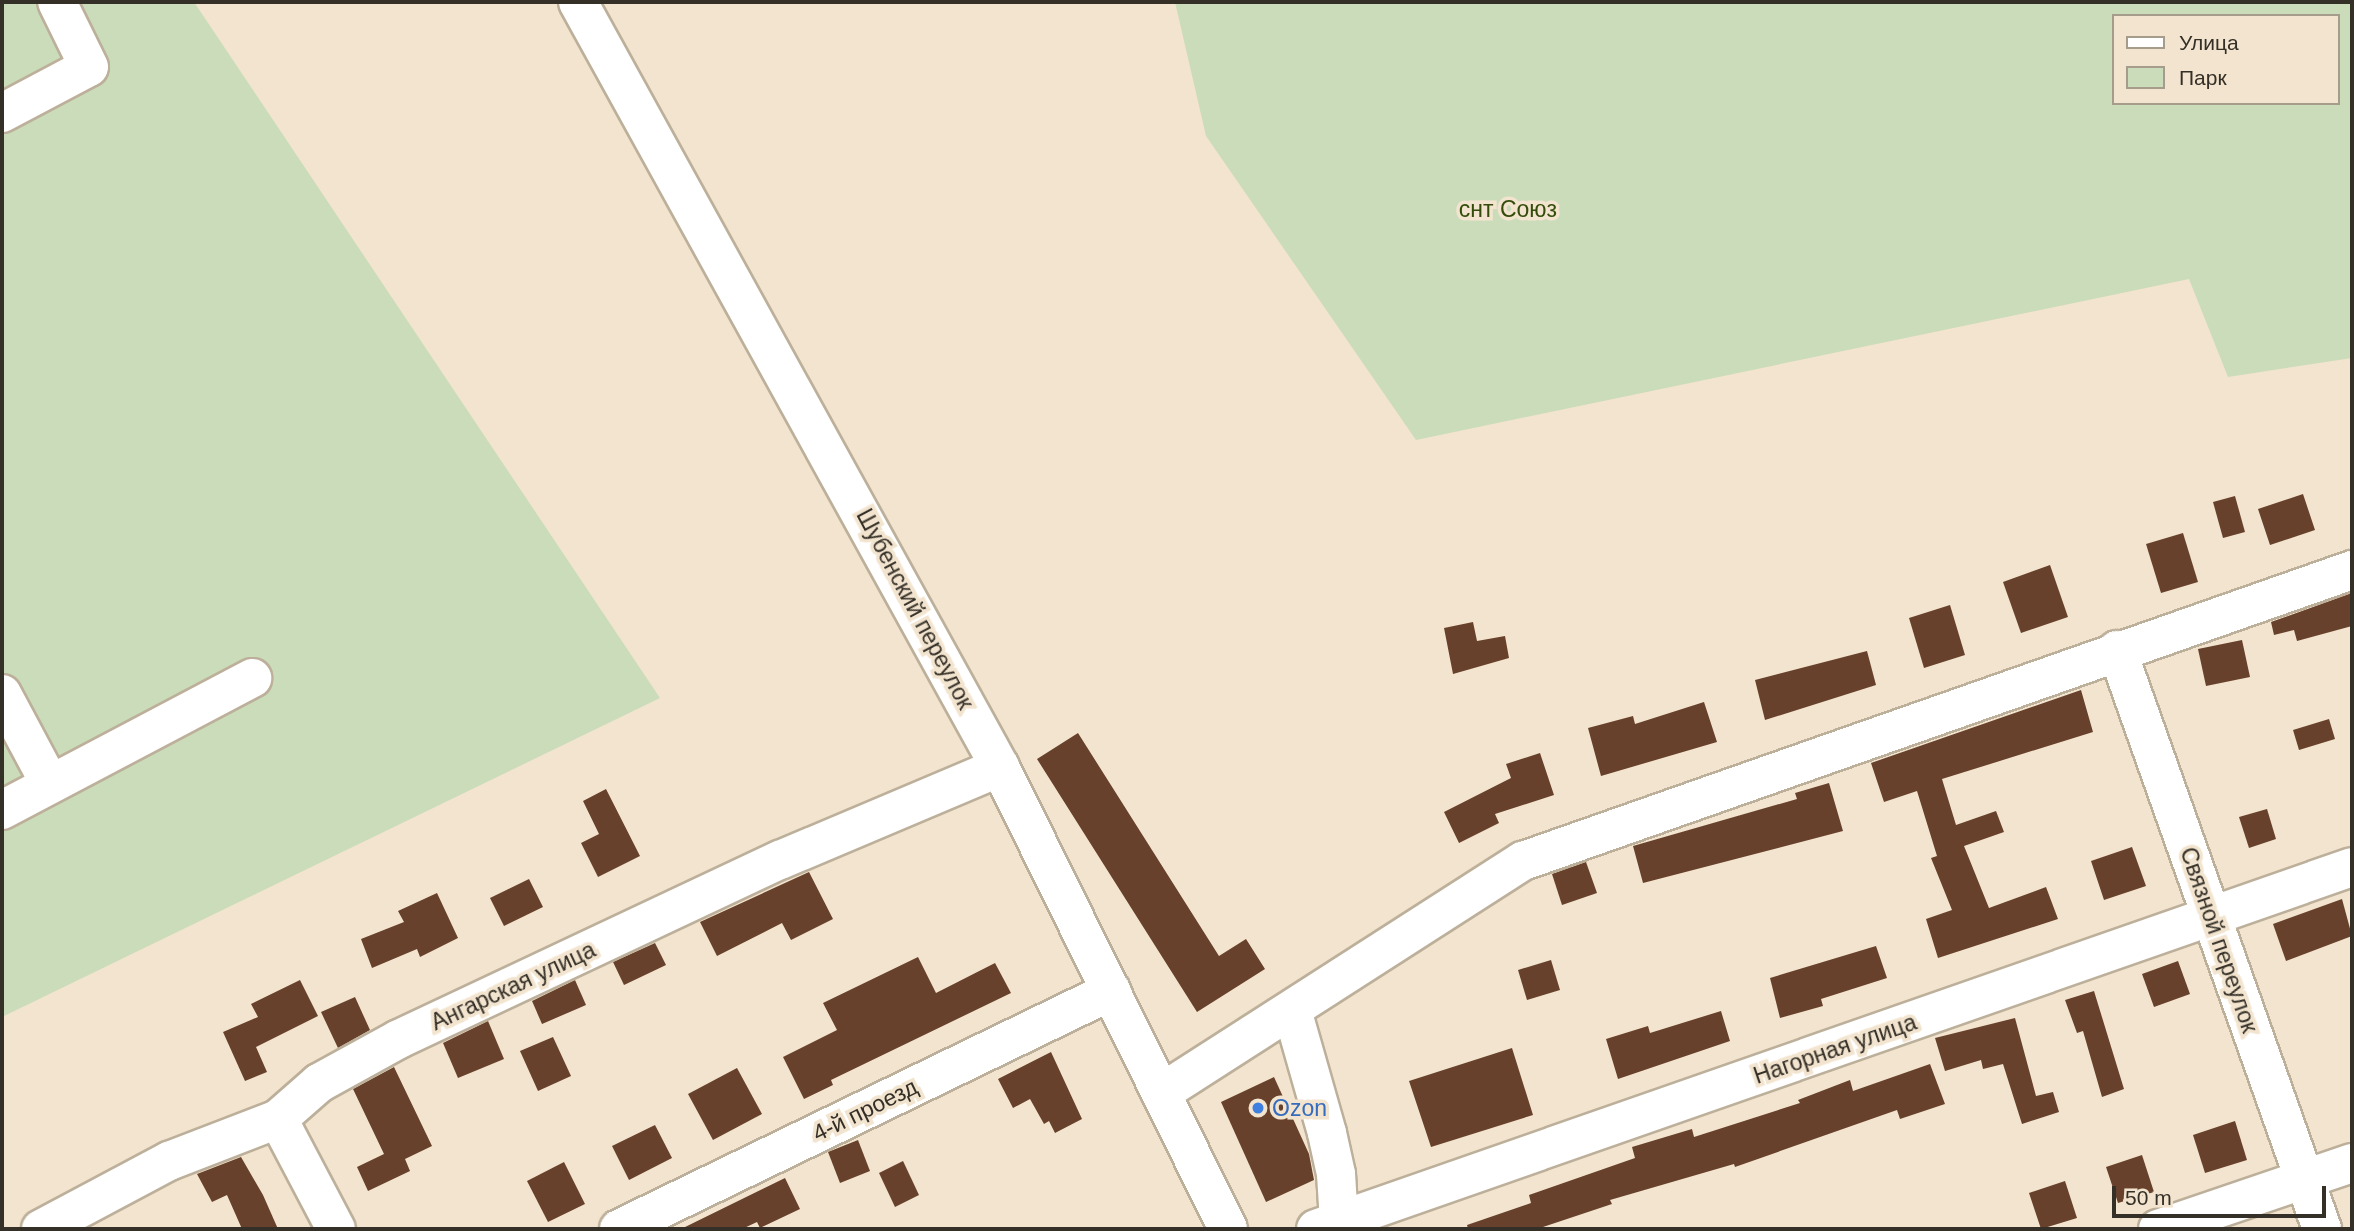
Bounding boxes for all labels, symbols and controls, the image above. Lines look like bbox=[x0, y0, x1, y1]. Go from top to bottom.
legend bbox=[2112, 14, 2340, 105]
text: Улица bbox=[2179, 31, 2239, 54]
text: Парк bbox=[2179, 66, 2227, 89]
park label: снт Союз bbox=[1459, 195, 1557, 223]
street label: Шубенский переулок bbox=[850, 504, 980, 714]
street label: Связной переулок bbox=[2174, 844, 2264, 1036]
street label: Ангарская улица bbox=[426, 936, 600, 1036]
street label: Нагорная улица bbox=[1750, 1008, 1920, 1090]
street label: 4-й проезд bbox=[808, 1073, 922, 1147]
place label: Ozon bbox=[1272, 1094, 1327, 1122]
marker: Ozon bbox=[1250, 1100, 1266, 1116]
scale bar bbox=[2116, 1172, 2330, 1216]
text: 50 m bbox=[2125, 1186, 2172, 1209]

